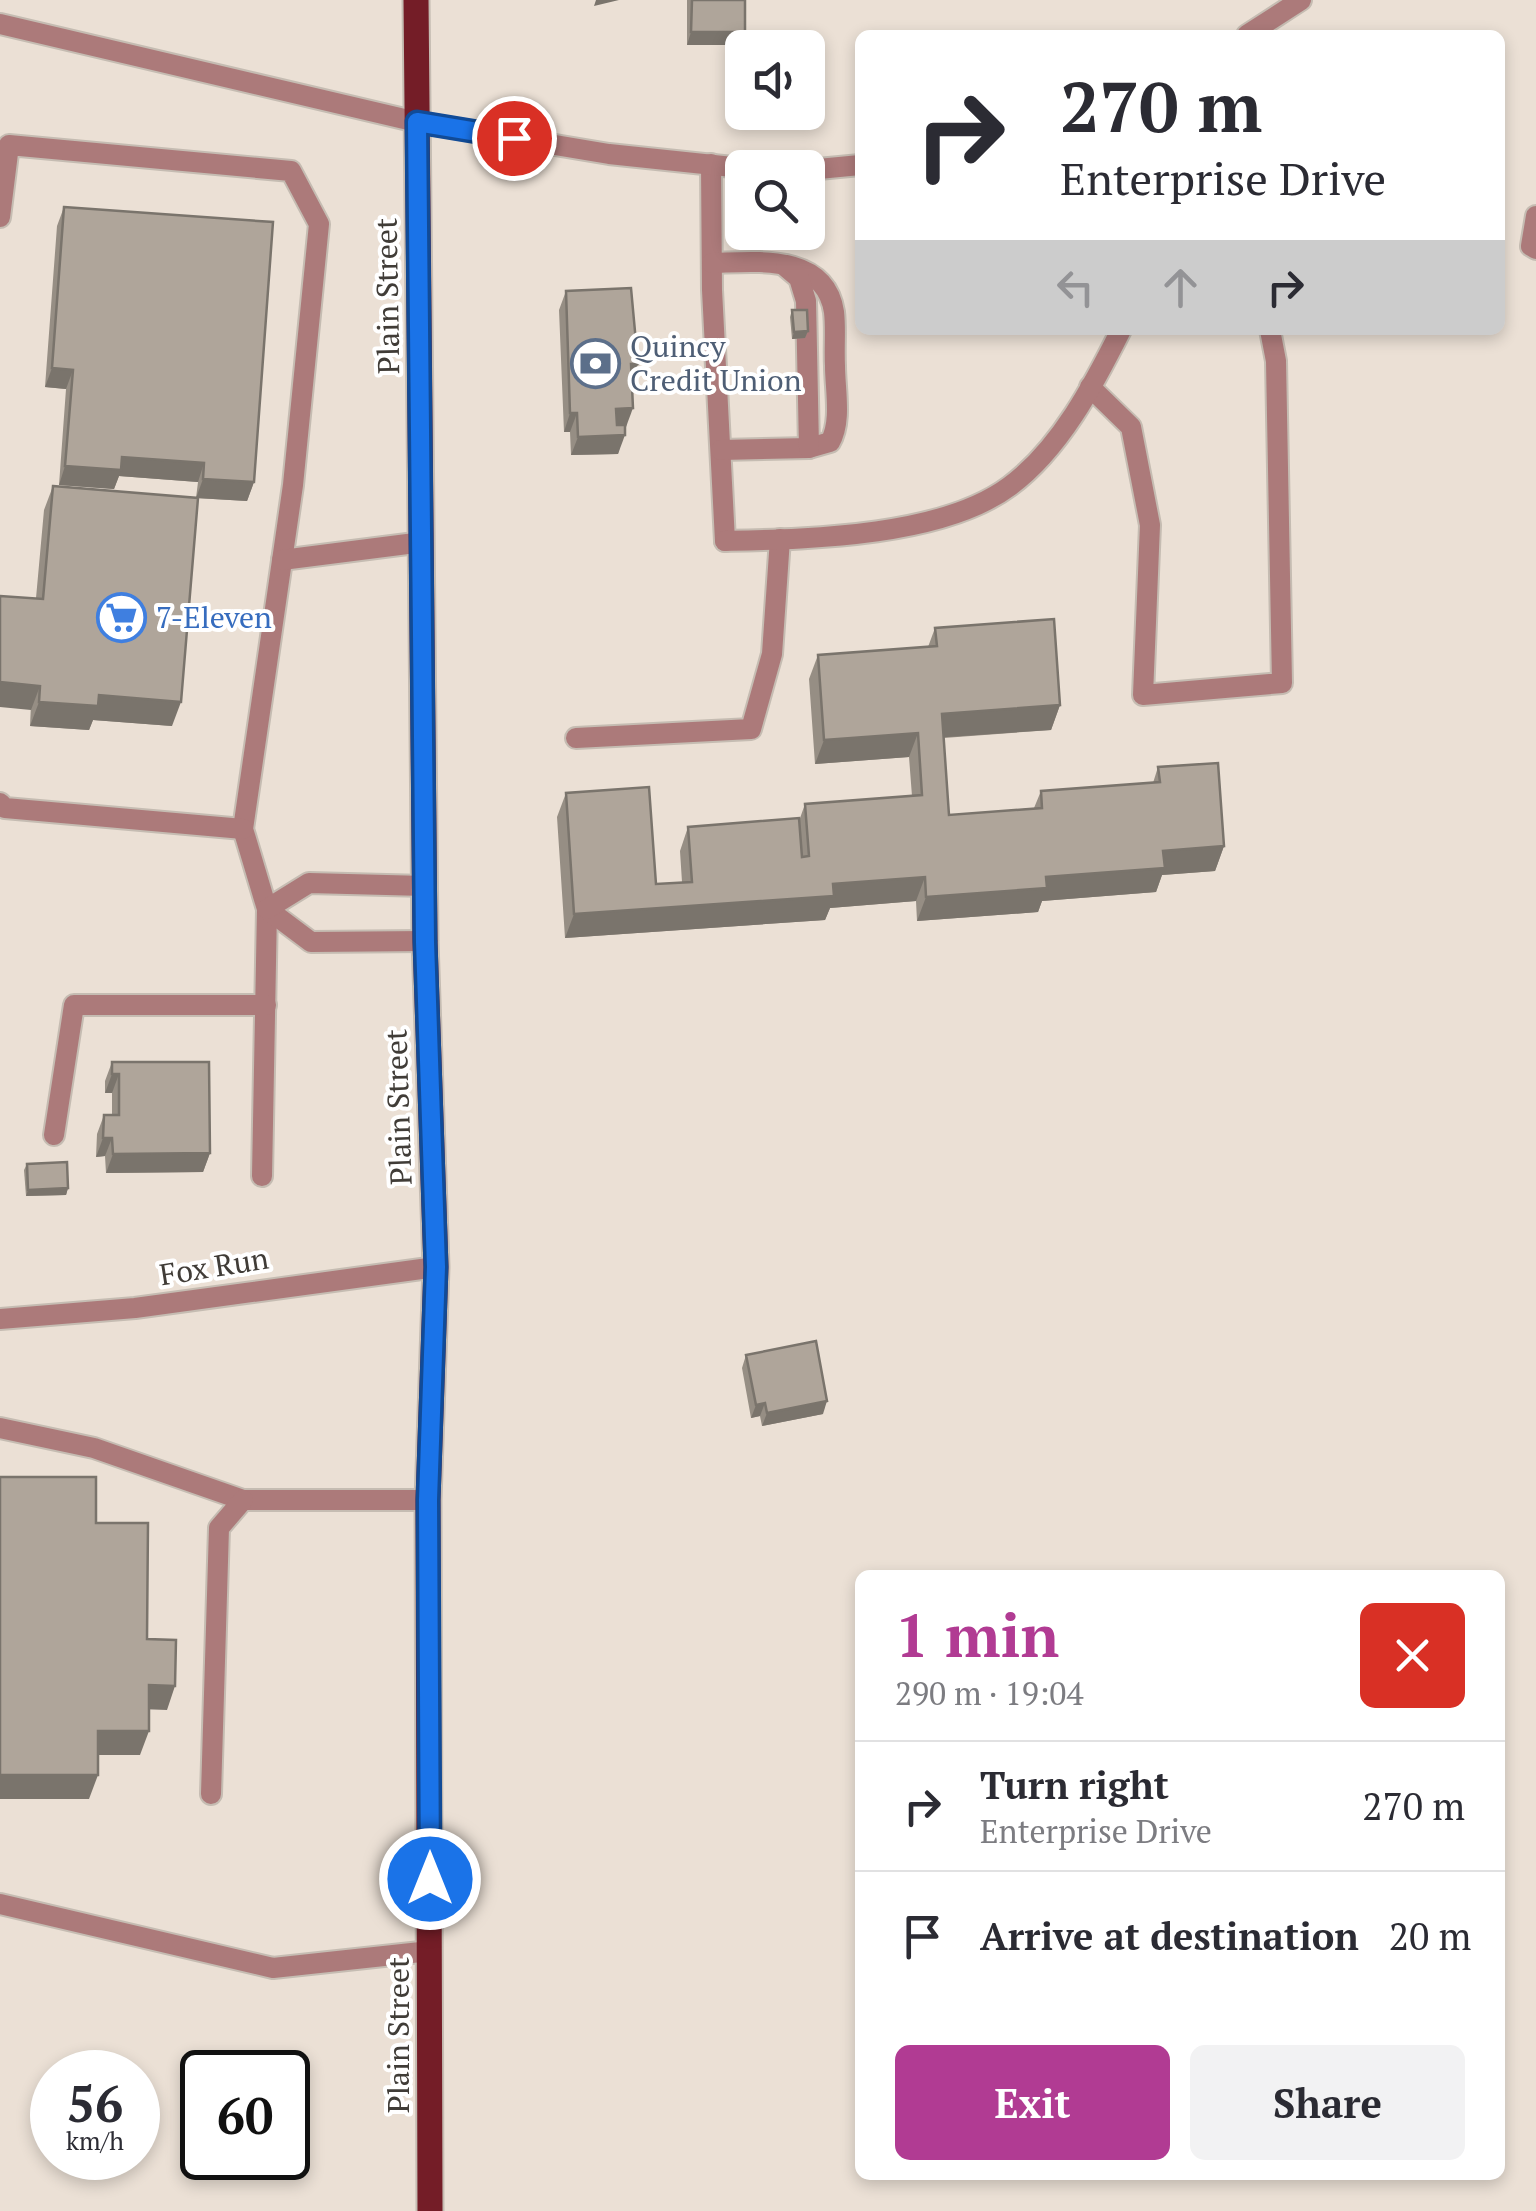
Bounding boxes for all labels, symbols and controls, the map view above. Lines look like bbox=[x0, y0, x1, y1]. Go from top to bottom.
map controls bbox=[725, 30, 825, 250]
button: sound bbox=[725, 30, 825, 130]
text: 270 m bbox=[1060, 59, 1262, 152]
icon: right bbox=[895, 70, 1025, 200]
pin bbox=[472, 96, 557, 181]
icon: arrive bbox=[487, 111, 542, 166]
text: Enterprise Drive bbox=[1060, 148, 1386, 208]
button: search bbox=[725, 150, 825, 250]
street label: Plain Street bbox=[366, 218, 408, 374]
icon: left bbox=[1048, 260, 1103, 315]
icon: ahead bbox=[1153, 260, 1208, 315]
icon: right bbox=[1258, 260, 1313, 315]
place label: Quincy Credit Union bbox=[630, 326, 802, 400]
bank icon: Quincy Credit Union bbox=[569, 337, 621, 389]
supermarket icon: 7-Eleven bbox=[95, 591, 147, 643]
place label: 7-Eleven bbox=[156, 597, 272, 637]
street label: Plain Street bbox=[375, 1028, 421, 1186]
street label: Fox Run bbox=[157, 1238, 271, 1294]
text: 1 min bbox=[895, 1595, 1059, 1674]
button: close bbox=[1360, 1603, 1465, 1708]
text: 290 m · 19:04 bbox=[895, 1672, 1083, 1714]
text: Turn right bbox=[980, 1760, 1169, 1810]
icon: right bbox=[895, 1779, 950, 1834]
text: 270 m bbox=[1362, 1781, 1465, 1831]
text: Enterprise Drive bbox=[980, 1810, 1212, 1852]
position arrow bbox=[378, 1827, 482, 1931]
icon: arrive bbox=[895, 1909, 950, 1964]
text: Arrive at destination bbox=[980, 1911, 1359, 1961]
text: 20 m bbox=[1389, 1911, 1471, 1961]
street label: Plain Street bbox=[378, 1957, 418, 2113]
button: Exit bbox=[895, 2045, 1170, 2160]
button: Share bbox=[1190, 2045, 1465, 2160]
speed limit sign: 60 bbox=[180, 2050, 310, 2180]
text: 56 bbox=[67, 2070, 123, 2136]
text: km/h bbox=[66, 2124, 124, 2157]

